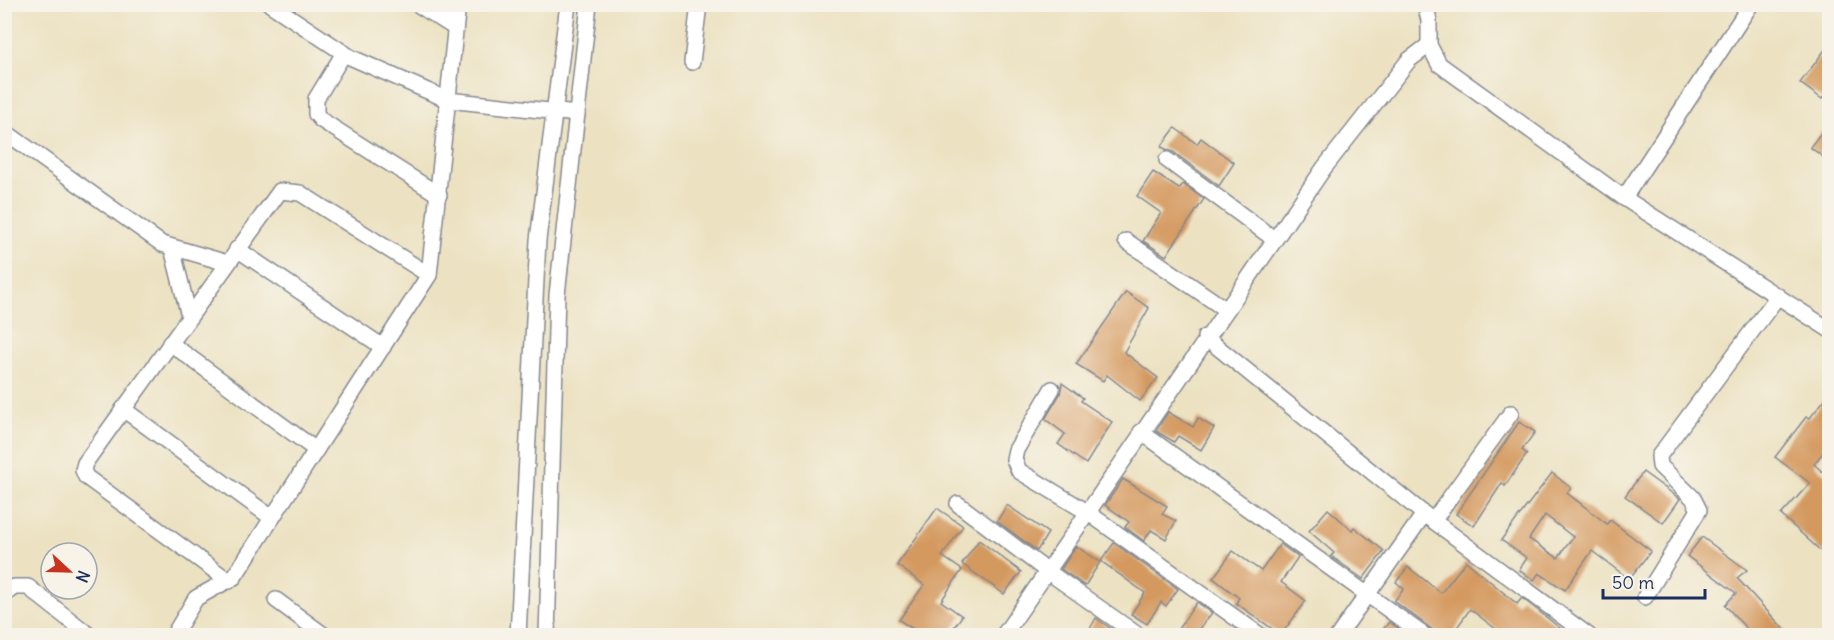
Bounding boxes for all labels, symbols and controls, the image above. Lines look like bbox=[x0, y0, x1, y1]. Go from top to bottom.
north arrow bbox=[39, 541, 99, 601]
scale bar bbox=[1603, 562, 1705, 600]
text: N bbox=[72, 568, 94, 585]
text: 50 m bbox=[1612, 571, 1654, 594]

